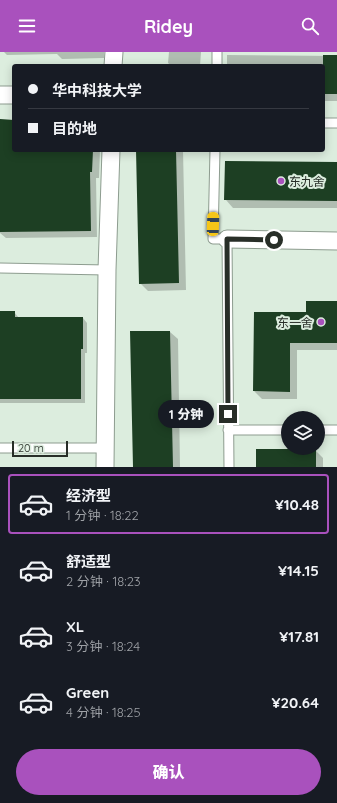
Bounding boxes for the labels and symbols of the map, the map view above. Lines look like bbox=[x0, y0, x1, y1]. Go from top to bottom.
place label: 东九舍 bbox=[289, 174, 325, 189]
marker: 东九舍 bbox=[276, 176, 286, 186]
car bbox=[207, 212, 219, 236]
route start bbox=[265, 231, 283, 249]
place label: 东一舍 bbox=[277, 315, 313, 330]
marker: 东一舍 bbox=[316, 317, 326, 327]
callout: 1 分钟 bbox=[158, 400, 214, 428]
route end bbox=[219, 405, 237, 423]
scale bar bbox=[12, 439, 68, 458]

